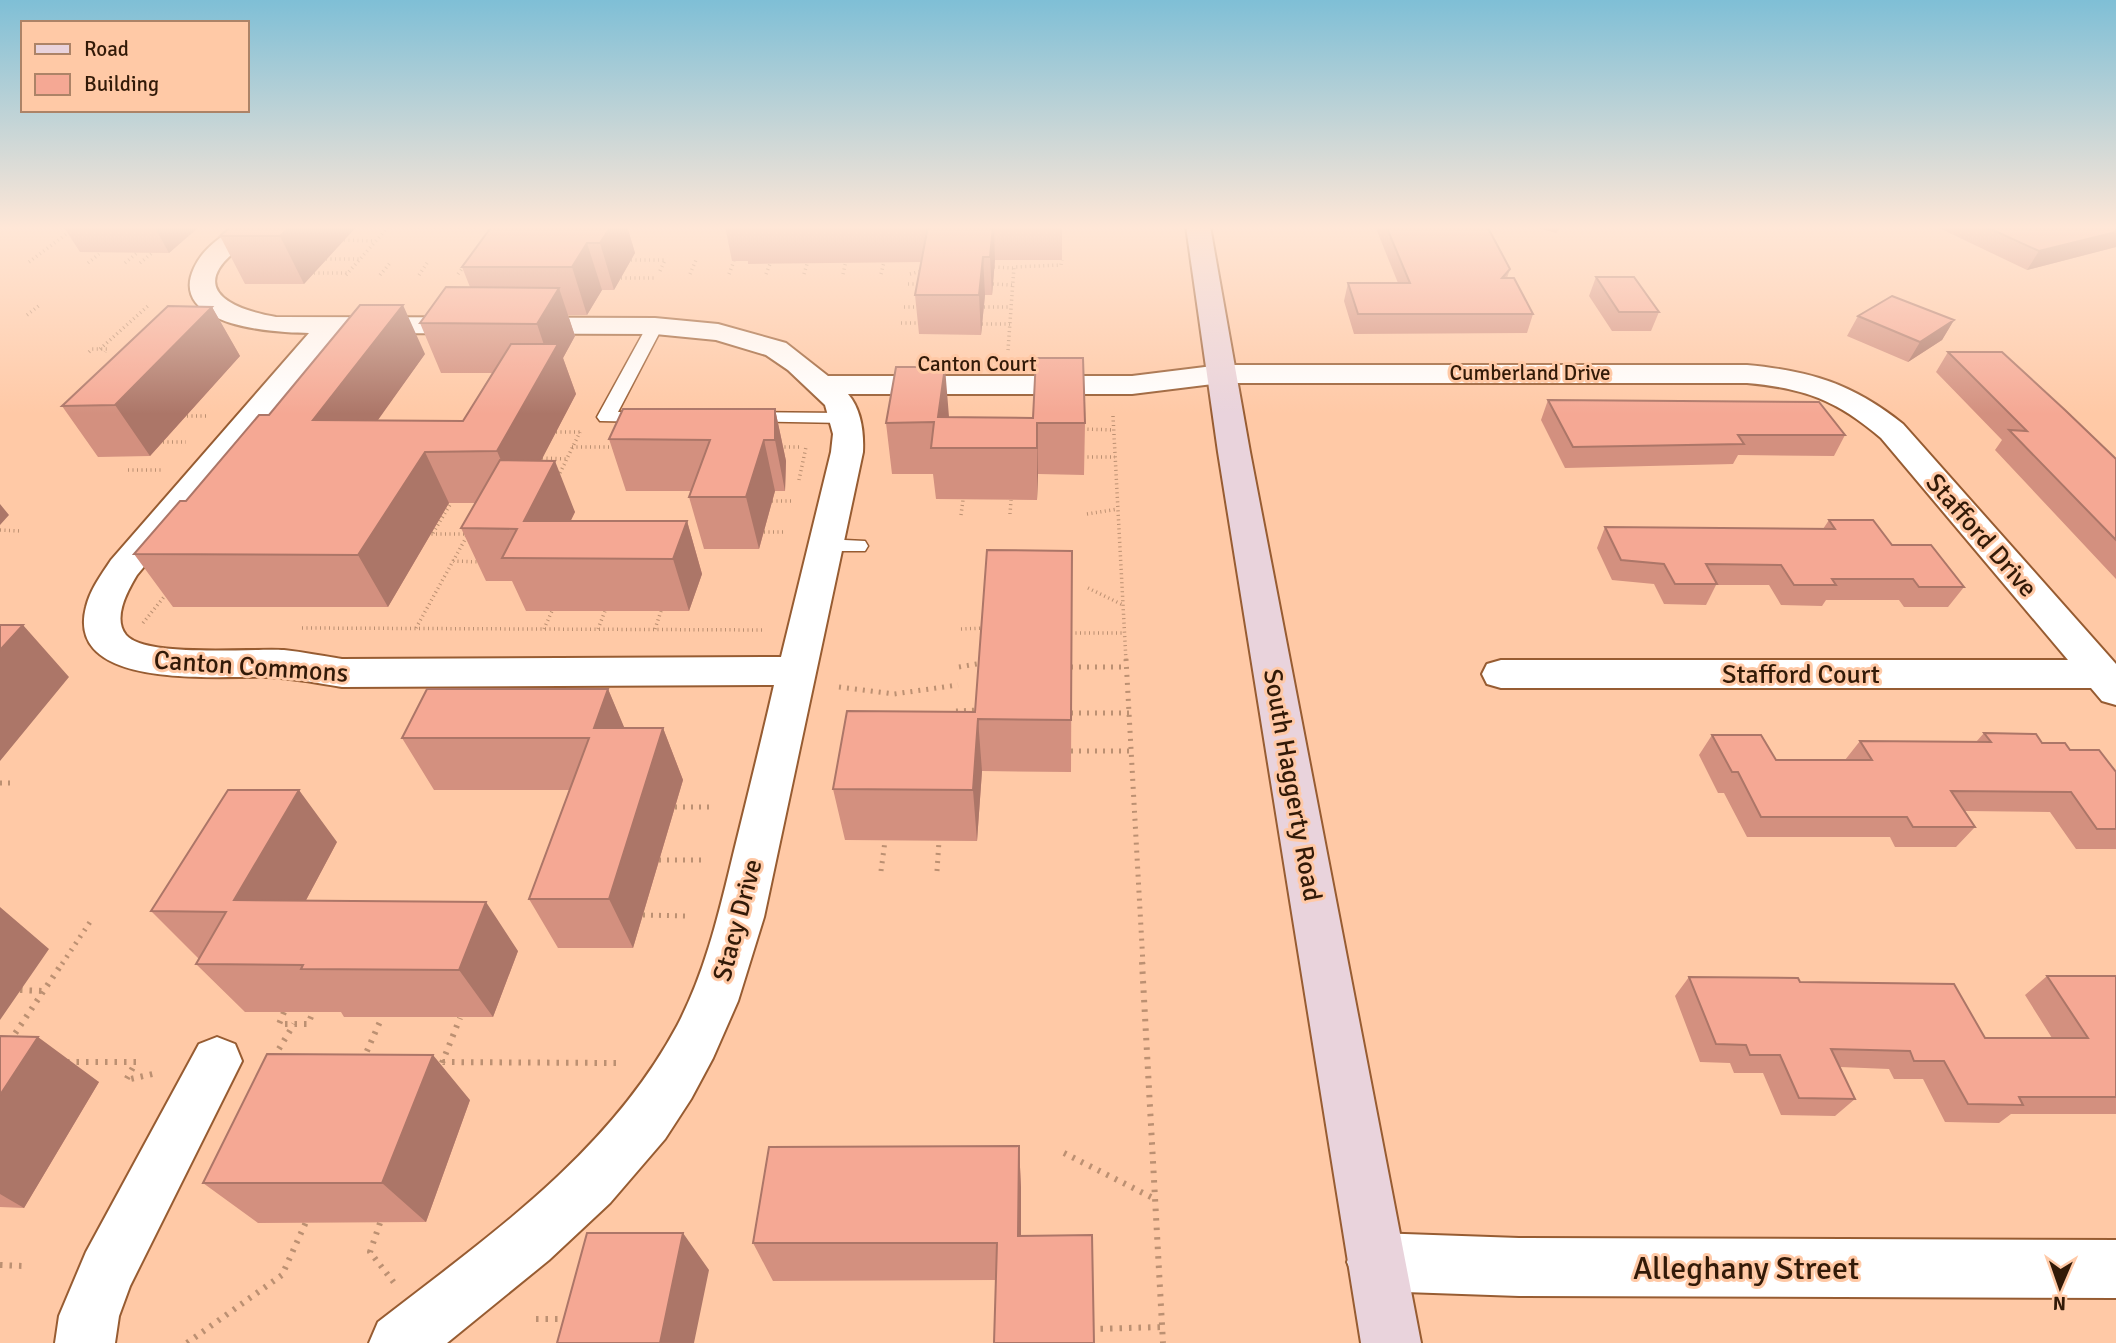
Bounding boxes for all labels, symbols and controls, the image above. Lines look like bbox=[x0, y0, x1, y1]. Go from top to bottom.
legend bbox=[21, 21, 248, 112]
text: Road bbox=[84, 36, 129, 62]
text: Building bbox=[84, 71, 159, 97]
street label: Canton Court bbox=[917, 351, 1037, 377]
street label: Cumberland Drive bbox=[1449, 360, 1611, 386]
street label: Stafford Drive bbox=[1919, 467, 2044, 604]
street label: Canton Commons bbox=[153, 644, 349, 690]
street label: Stafford Court bbox=[1722, 659, 1880, 691]
street label: South Haggerty Road bbox=[1256, 667, 1328, 904]
street label: Stacy Drive bbox=[706, 856, 770, 985]
street label: Alleghany Street bbox=[1633, 1249, 1859, 1288]
north arrow bbox=[2025, 1252, 2095, 1322]
text: N bbox=[2052, 1291, 2066, 1315]

